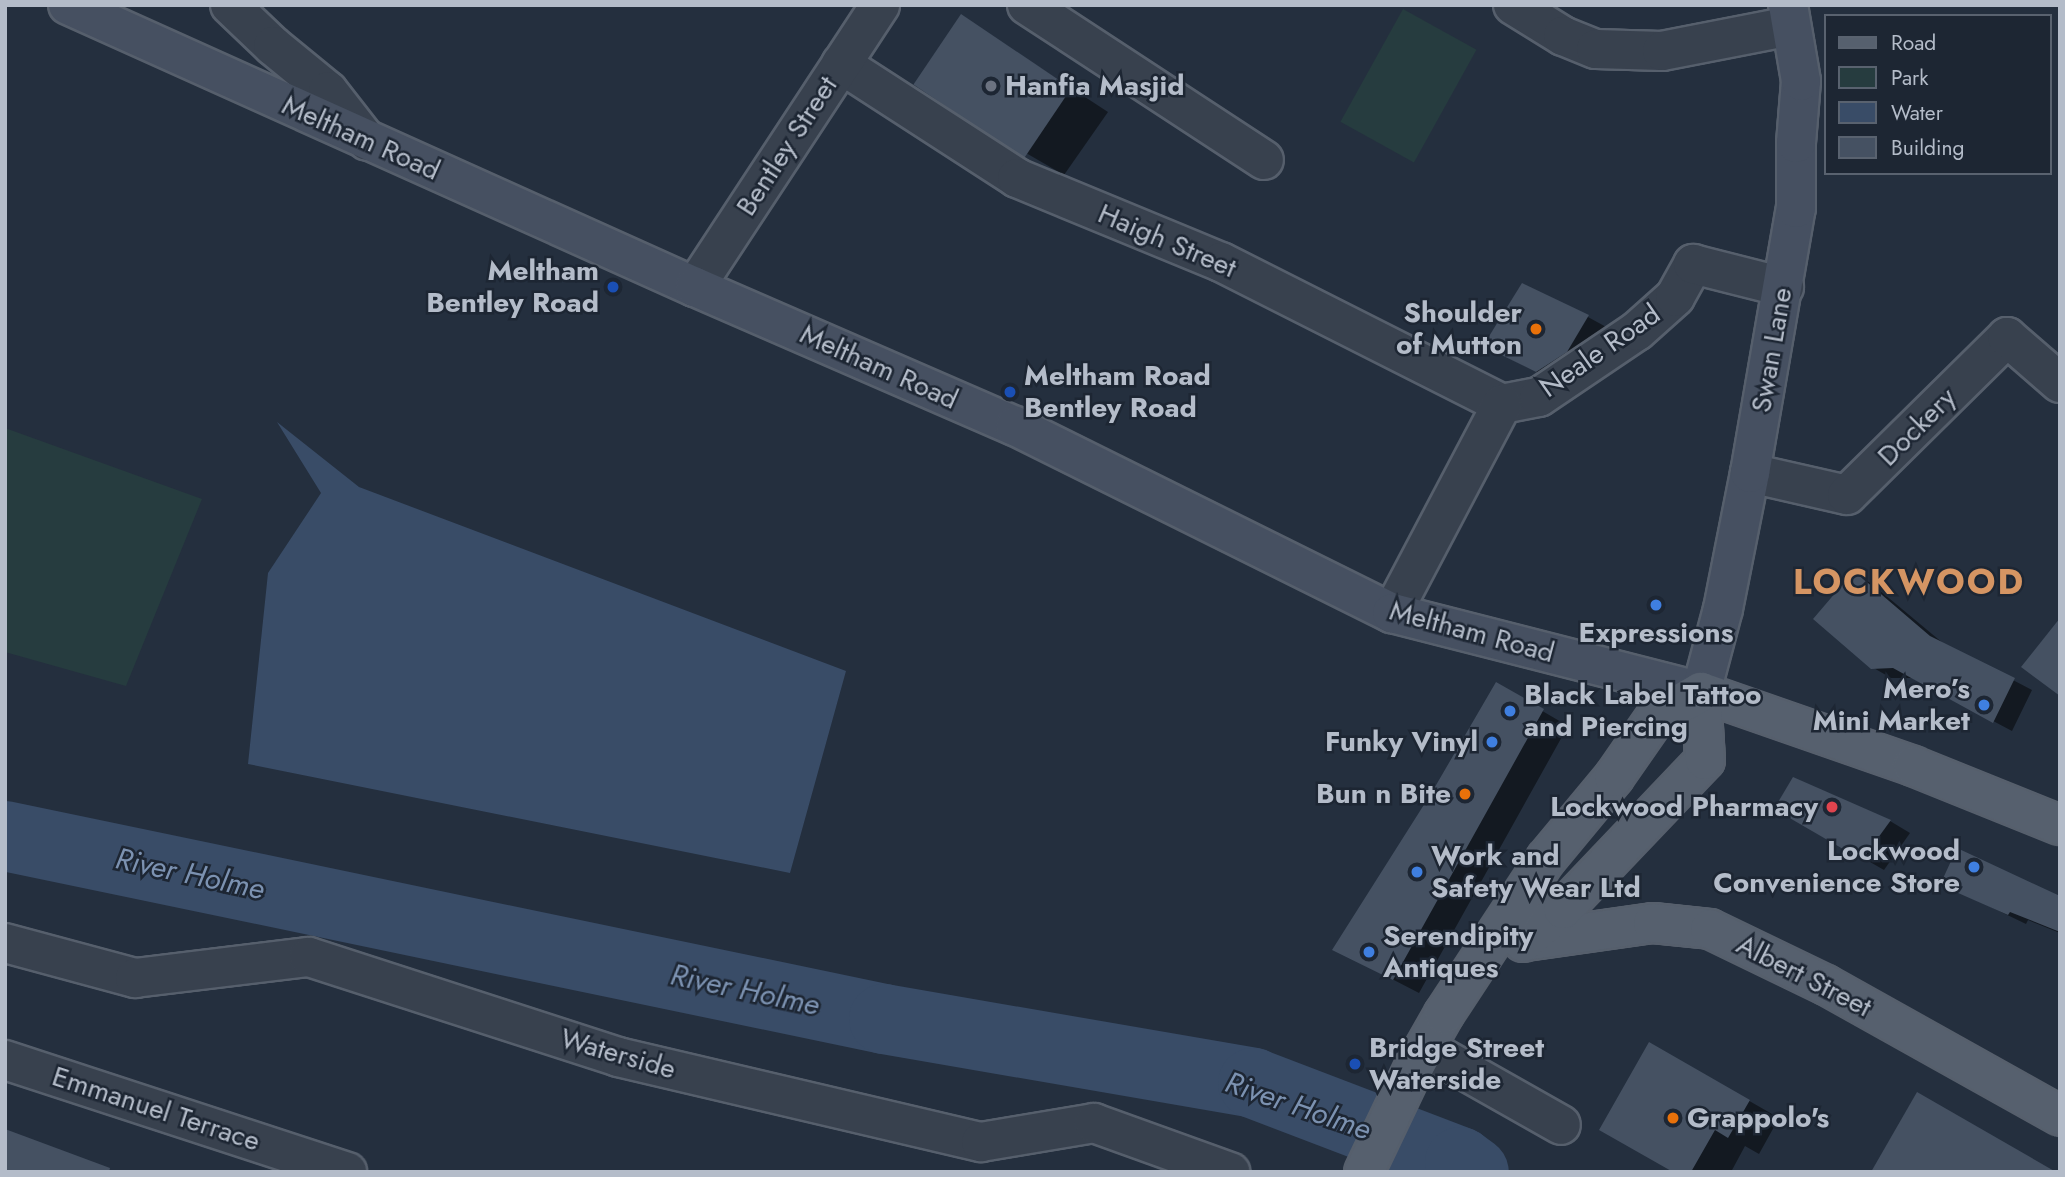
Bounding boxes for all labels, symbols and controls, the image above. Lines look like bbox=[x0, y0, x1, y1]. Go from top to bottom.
legend bbox=[1824, 14, 2051, 175]
text: Road bbox=[1891, 28, 1936, 58]
text: Park bbox=[1891, 63, 1928, 93]
place label: Hanfia Masjid bbox=[1005, 69, 1184, 103]
street label: Bentley Street bbox=[729, 70, 845, 222]
marker: Hanfia Masjid bbox=[983, 78, 999, 94]
street label: Meltham Road bbox=[277, 88, 445, 188]
text: Water bbox=[1891, 98, 1943, 128]
text: Building bbox=[1891, 133, 1964, 163]
street label: Haigh Street bbox=[1093, 197, 1241, 285]
place label: Meltham Bentley Road bbox=[426, 254, 599, 320]
marker: Meltham Bentley Road bbox=[605, 279, 621, 295]
street label: Swan Lane bbox=[1745, 285, 1799, 415]
place label: Shoulder of Mutton bbox=[1396, 296, 1522, 362]
street label: Neale Road bbox=[1533, 297, 1667, 405]
street label: Meltham Road bbox=[795, 317, 963, 417]
marker: Shoulder of Mutton bbox=[1528, 321, 1544, 337]
place label: Meltham Road Bentley Road bbox=[1024, 359, 1211, 425]
street label: Dockery bbox=[1871, 381, 1963, 473]
marker: Meltham Road Bentley Road bbox=[1002, 384, 1018, 400]
district label: LOCKWOOD bbox=[1794, 561, 2024, 603]
street label: Meltham Road bbox=[1386, 594, 1558, 670]
marker: Expressions bbox=[1648, 597, 1664, 613]
place label: Expressions bbox=[1579, 616, 1733, 650]
place label: Mero’s Mini Market bbox=[1813, 672, 1970, 738]
place label: Black Label Tattoo and Piercing bbox=[1524, 678, 1762, 744]
marker: Mero’s Mini Market bbox=[1976, 697, 1992, 713]
marker: Black Label Tattoo and Piercing bbox=[1502, 703, 1518, 719]
place label: Funky Vinyl bbox=[1325, 725, 1478, 759]
marker: Funky Vinyl bbox=[1484, 734, 1500, 750]
place label: Bun n Bite bbox=[1316, 777, 1451, 811]
marker: Bun n Bite bbox=[1457, 786, 1473, 802]
place label: Lockwood Pharmacy bbox=[1550, 790, 1818, 824]
marker: Lockwood Pharmacy bbox=[1824, 799, 1840, 815]
place label: Lockwood Convenience Store bbox=[1713, 834, 1960, 900]
place label: Work and Safety Wear Ltd bbox=[1431, 839, 1641, 905]
water label: River Holme bbox=[112, 841, 268, 907]
marker: Lockwood Convenience Store bbox=[1966, 859, 1982, 875]
marker: Work and Safety Wear Ltd bbox=[1409, 864, 1425, 880]
place label: Serendipity Antiques bbox=[1383, 919, 1533, 985]
street label: Albert Street bbox=[1731, 928, 1877, 1024]
marker: Serendipity Antiques bbox=[1361, 944, 1377, 960]
water label: River Holme bbox=[667, 957, 823, 1023]
street label: Waterside bbox=[557, 1022, 679, 1086]
place label: Bridge Street Waterside bbox=[1369, 1031, 1544, 1097]
marker: Bridge Street Waterside bbox=[1347, 1056, 1363, 1072]
street label: Emmanuel Terrace bbox=[48, 1060, 264, 1158]
water label: River Holme bbox=[1221, 1064, 1375, 1148]
place label: Grappolo's bbox=[1687, 1101, 1829, 1135]
marker: Grappolo's bbox=[1665, 1110, 1681, 1126]

